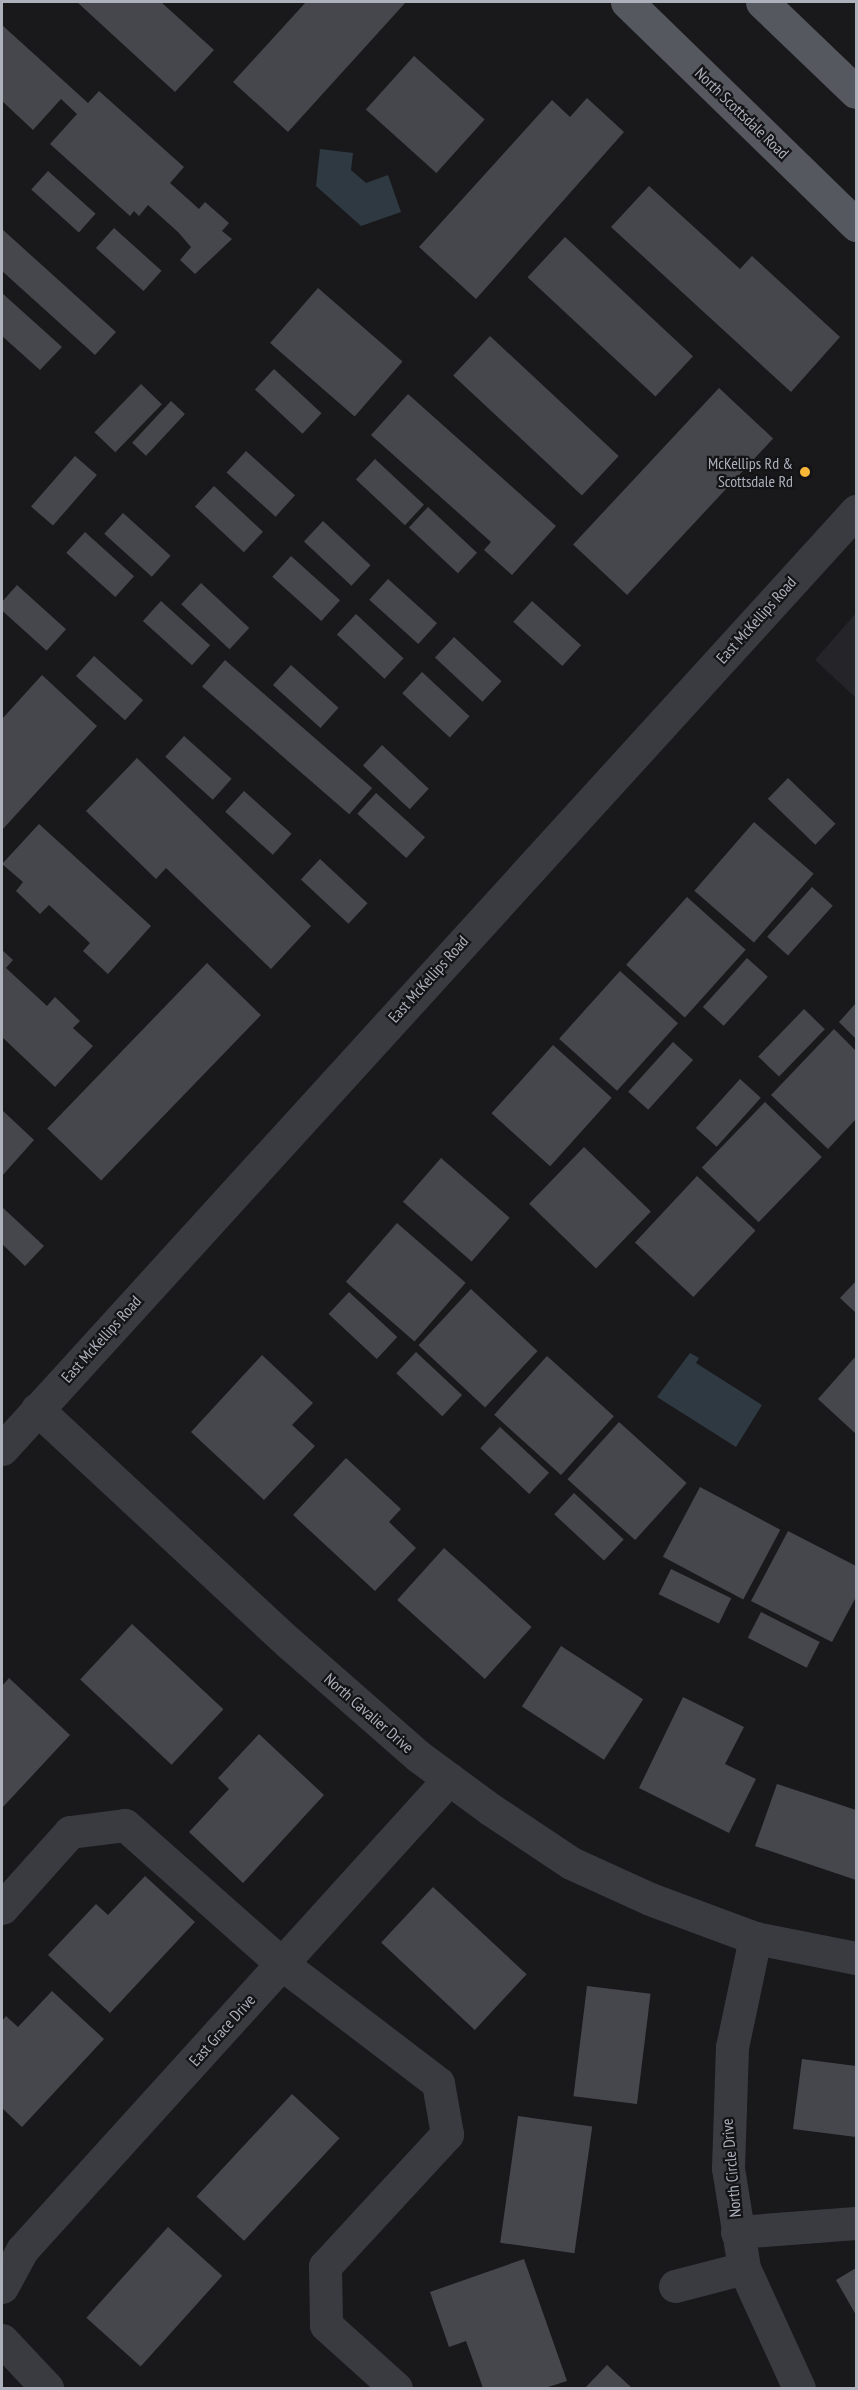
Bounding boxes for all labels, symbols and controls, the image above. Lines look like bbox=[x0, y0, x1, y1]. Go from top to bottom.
street label: North Scottsdale Road bbox=[691, 63, 793, 163]
place label: McKellips Rd & Scottsdale Rd bbox=[708, 453, 793, 491]
marker: McKellips Rd & Scottsdale Rd bbox=[798, 465, 812, 479]
street label: East McKellips Road bbox=[712, 573, 800, 667]
street label: East McKellips Road bbox=[384, 932, 472, 1026]
street label: East McKellips Road bbox=[57, 1292, 145, 1386]
street label: North Cavalier Drive bbox=[320, 1669, 418, 1757]
street label: East Grace Drive bbox=[185, 1990, 259, 2070]
street label: North Circle Drive bbox=[717, 2118, 745, 2218]

